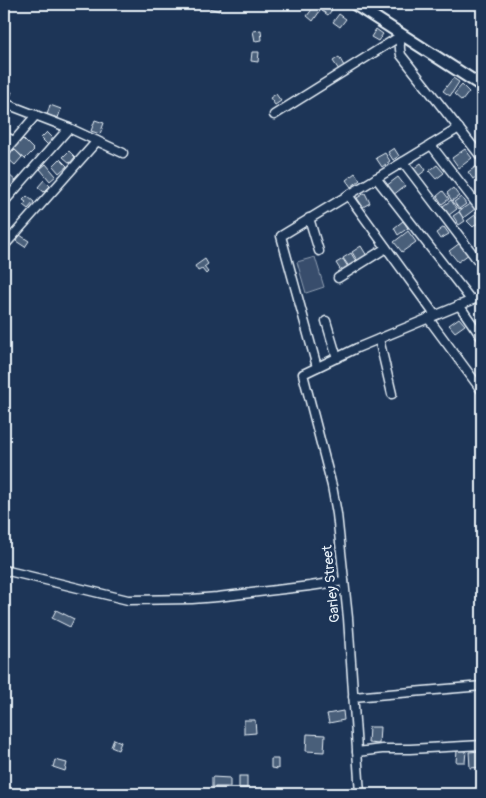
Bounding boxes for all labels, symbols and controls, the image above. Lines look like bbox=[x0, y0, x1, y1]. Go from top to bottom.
street label: Garley Street bbox=[318, 544, 344, 624]

